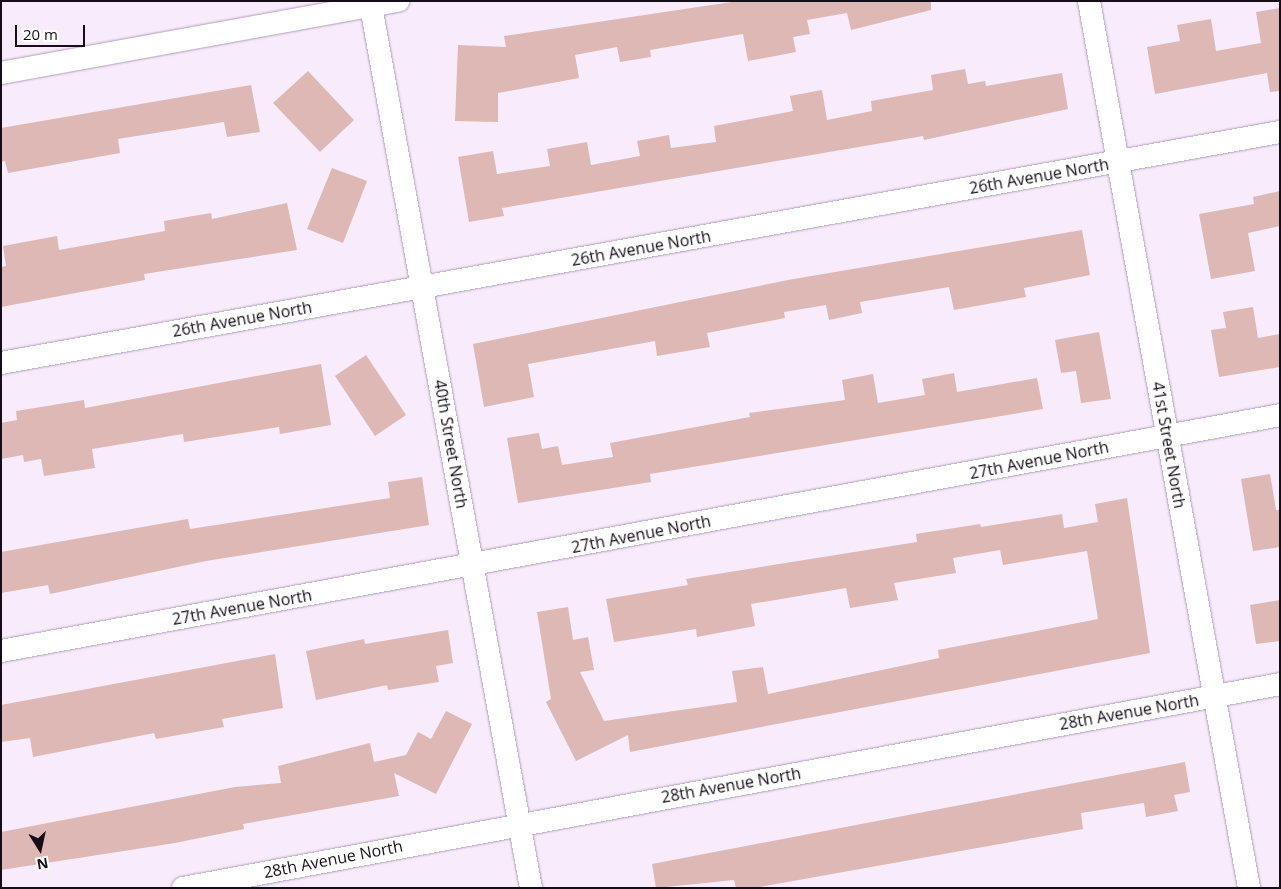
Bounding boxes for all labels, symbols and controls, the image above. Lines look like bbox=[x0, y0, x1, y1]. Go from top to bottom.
scale bar bbox=[18, 15, 88, 47]
text: 20 m bbox=[23, 24, 58, 44]
street label: 26th Avenue North bbox=[968, 154, 1110, 198]
street label: 26th Avenue North bbox=[570, 226, 712, 270]
street label: 26th Avenue North bbox=[171, 297, 313, 341]
street label: 40th Street North bbox=[430, 378, 472, 510]
street label: 41st Street North bbox=[1148, 380, 1190, 510]
street label: 27th Avenue North bbox=[968, 437, 1110, 483]
street label: 27th Avenue North bbox=[570, 511, 712, 557]
street label: 27th Avenue North bbox=[171, 585, 313, 629]
street label: 28th Avenue North bbox=[1058, 690, 1200, 734]
street label: 28th Avenue North bbox=[660, 763, 802, 807]
north arrow bbox=[15, 824, 65, 874]
street label: 28th Avenue North bbox=[262, 836, 404, 882]
text: N bbox=[35, 854, 50, 875]

